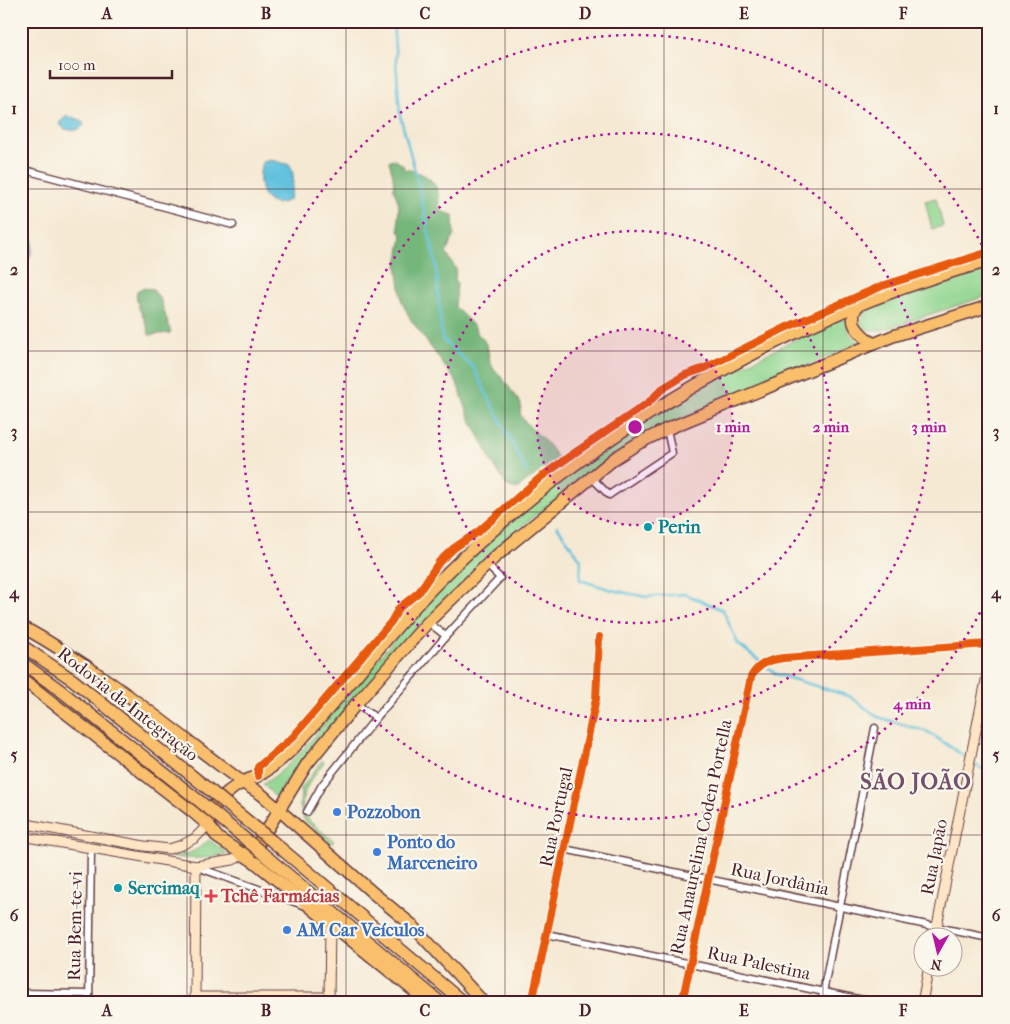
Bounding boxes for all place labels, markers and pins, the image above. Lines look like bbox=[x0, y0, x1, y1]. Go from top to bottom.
centre of rings bbox=[626, 418, 644, 436]
place label: Perin bbox=[658, 517, 701, 538]
marker: Perin bbox=[642, 521, 654, 533]
place label: Pozzobon bbox=[347, 802, 421, 823]
marker: Pozzobon bbox=[331, 806, 343, 818]
place label: Ponto do Marceneiro bbox=[386, 832, 477, 874]
marker: Ponto do Marceneiro bbox=[371, 846, 383, 858]
place label: Sercimaq bbox=[128, 878, 200, 899]
marker: Sercimaq bbox=[112, 882, 124, 894]
place label: Tchê Farmácias bbox=[220, 886, 340, 907]
marker: Tchê Farmácias bbox=[205, 890, 217, 902]
place label: AM Car Veículos bbox=[296, 920, 425, 941]
marker: AM Car Veículos bbox=[281, 924, 293, 936]

